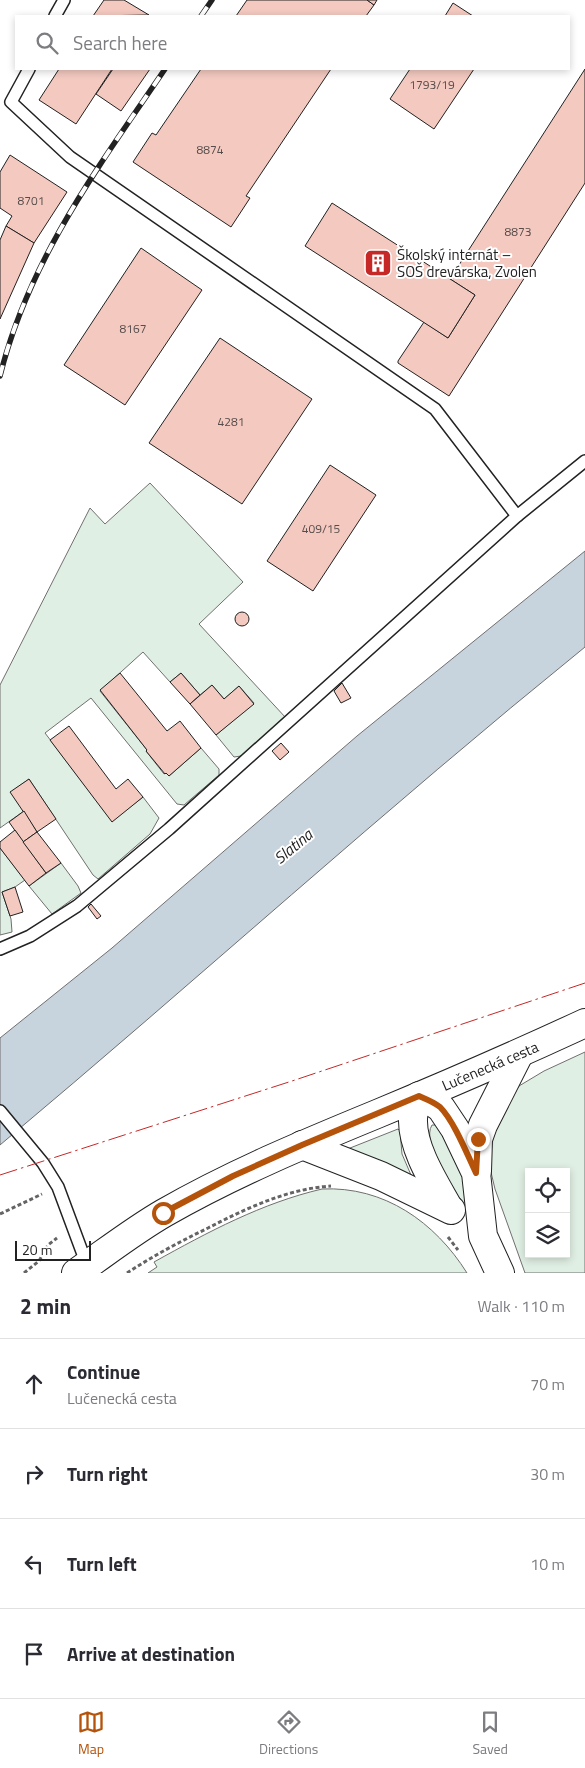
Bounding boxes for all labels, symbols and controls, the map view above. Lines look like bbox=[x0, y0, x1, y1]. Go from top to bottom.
search box bbox=[15, 15, 570, 70]
text: Search here bbox=[73, 28, 167, 57]
icon: search bbox=[33, 29, 61, 57]
house number: 1793/19 bbox=[409, 75, 455, 94]
house number: 8874 bbox=[197, 140, 224, 159]
house number: 8701 bbox=[18, 191, 44, 210]
house number: 8873 bbox=[505, 222, 531, 241]
place label: Školský internát – SOŠ drevárska, Zvolen bbox=[397, 243, 537, 283]
building icon: Školský internát – SOŠ drevárska, Zvolen bbox=[363, 248, 393, 278]
house number: 8167 bbox=[120, 319, 146, 338]
house number: 4281 bbox=[218, 412, 244, 431]
house number: 409/15 bbox=[302, 519, 341, 538]
water label: Slatina bbox=[269, 822, 318, 869]
street label: Lučenecká cesta bbox=[438, 1035, 542, 1097]
route end bbox=[467, 1128, 490, 1151]
map controls bbox=[525, 1168, 570, 1258]
button: locate bbox=[525, 1168, 570, 1213]
route start bbox=[152, 1202, 175, 1225]
button: layers bbox=[525, 1213, 570, 1258]
scale bar bbox=[15, 1238, 91, 1261]
text: 20 m bbox=[22, 1239, 52, 1260]
text: 2 min bbox=[20, 1290, 71, 1322]
text: Walk · 110 m bbox=[477, 1294, 565, 1318]
text: Continue bbox=[67, 1357, 140, 1386]
icon: ahead bbox=[20, 1370, 48, 1398]
text: 70 m bbox=[530, 1372, 565, 1396]
text: Lučenecká cesta bbox=[67, 1386, 177, 1410]
text: Turn right bbox=[67, 1459, 148, 1488]
icon: right bbox=[20, 1460, 48, 1488]
text: 30 m bbox=[530, 1462, 565, 1486]
text: Turn left bbox=[67, 1549, 137, 1578]
icon: left bbox=[20, 1550, 48, 1578]
text: 10 m bbox=[530, 1552, 565, 1576]
text: Arrive at destination bbox=[67, 1639, 235, 1668]
icon: arrive bbox=[20, 1640, 48, 1668]
tab: Map bbox=[77, 1708, 105, 1759]
tab: Directions bbox=[259, 1708, 318, 1759]
tab: Saved bbox=[472, 1708, 508, 1759]

